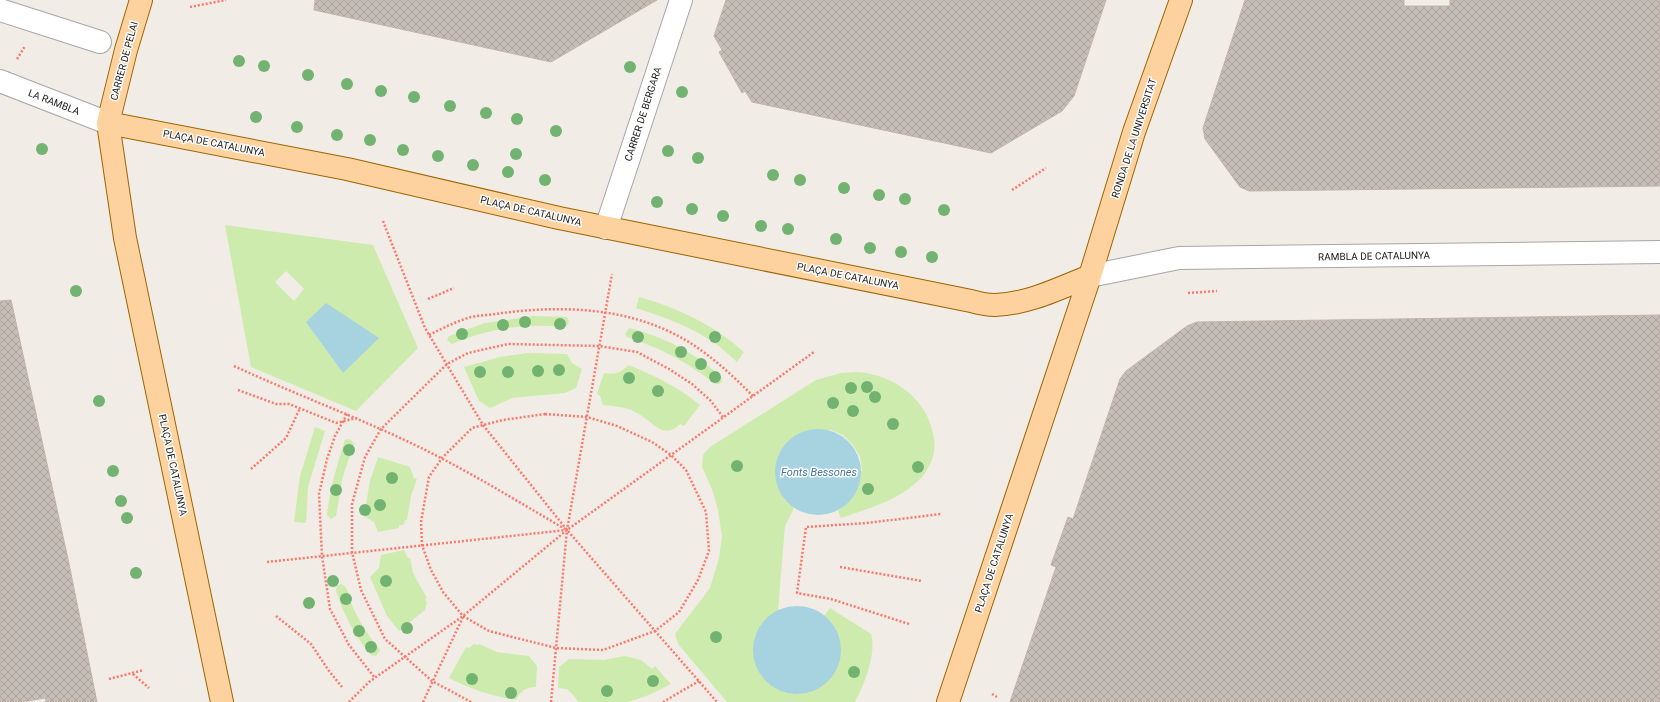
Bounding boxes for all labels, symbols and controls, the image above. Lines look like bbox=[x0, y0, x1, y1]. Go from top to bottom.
street label: CARRER DE PELAI bbox=[108, 20, 140, 102]
street label: CARRER DE BERGARA bbox=[623, 65, 664, 163]
street label: RONDA DE LA UNIVERSITAT bbox=[1109, 77, 1159, 199]
street label: LA RAMBLA bbox=[27, 87, 82, 117]
street label: PLAÇA DE CATALUNYA bbox=[162, 128, 266, 158]
street label: PLAÇA DE CATALUNYA bbox=[479, 194, 583, 228]
street label: RAMBLA DE CATALUNYA bbox=[1318, 250, 1431, 262]
street label: PLAÇA DE CATALUNYA bbox=[796, 261, 900, 291]
street label: PLAÇA DE CATALUNYA bbox=[157, 413, 189, 517]
water label: Fonts Bessones bbox=[781, 466, 857, 479]
street label: PLAÇA DE CATALUNYA bbox=[973, 512, 1015, 614]

